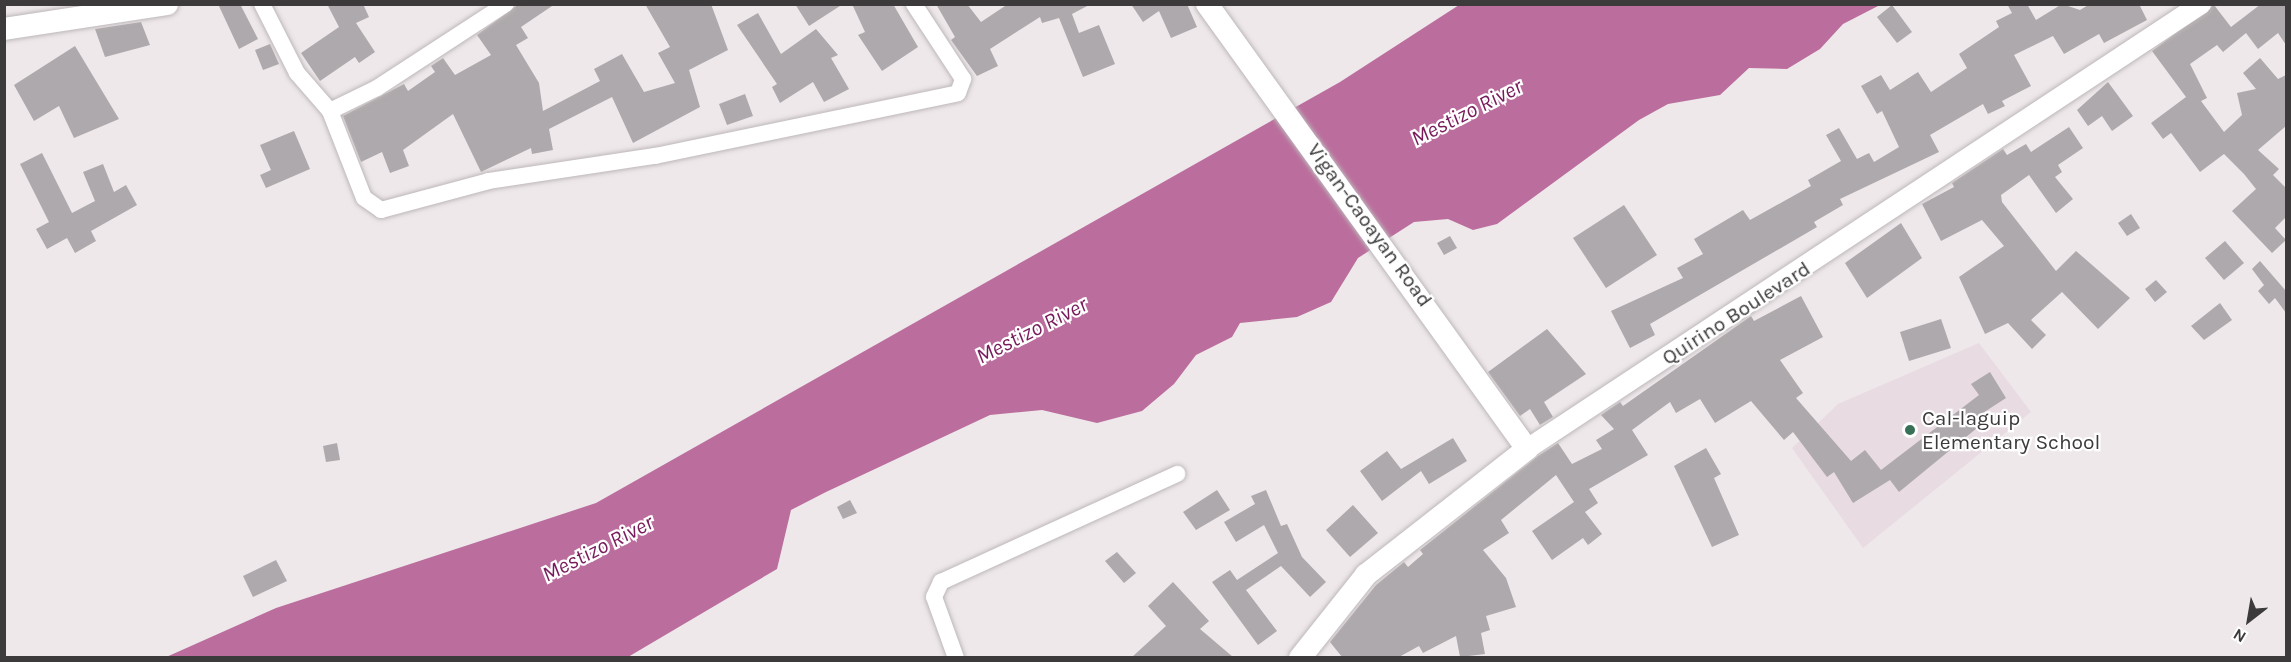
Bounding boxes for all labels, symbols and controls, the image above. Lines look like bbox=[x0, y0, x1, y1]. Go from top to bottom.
water label: Mestizo River bbox=[1407, 74, 1527, 152]
street label: Vigan-Caoayan Road bbox=[1302, 138, 1438, 312]
street label: Quirino Boulevard bbox=[1657, 256, 1815, 370]
water label: Mestizo River bbox=[972, 292, 1092, 370]
place label: Cal-laguip Elementary School bbox=[1922, 405, 2100, 455]
marker: Cal-laguip Elementary School bbox=[1903, 423, 1917, 437]
water label: Mestizo River bbox=[538, 510, 658, 588]
north arrow bbox=[2219, 590, 2279, 650]
text: N bbox=[2230, 625, 2249, 647]

